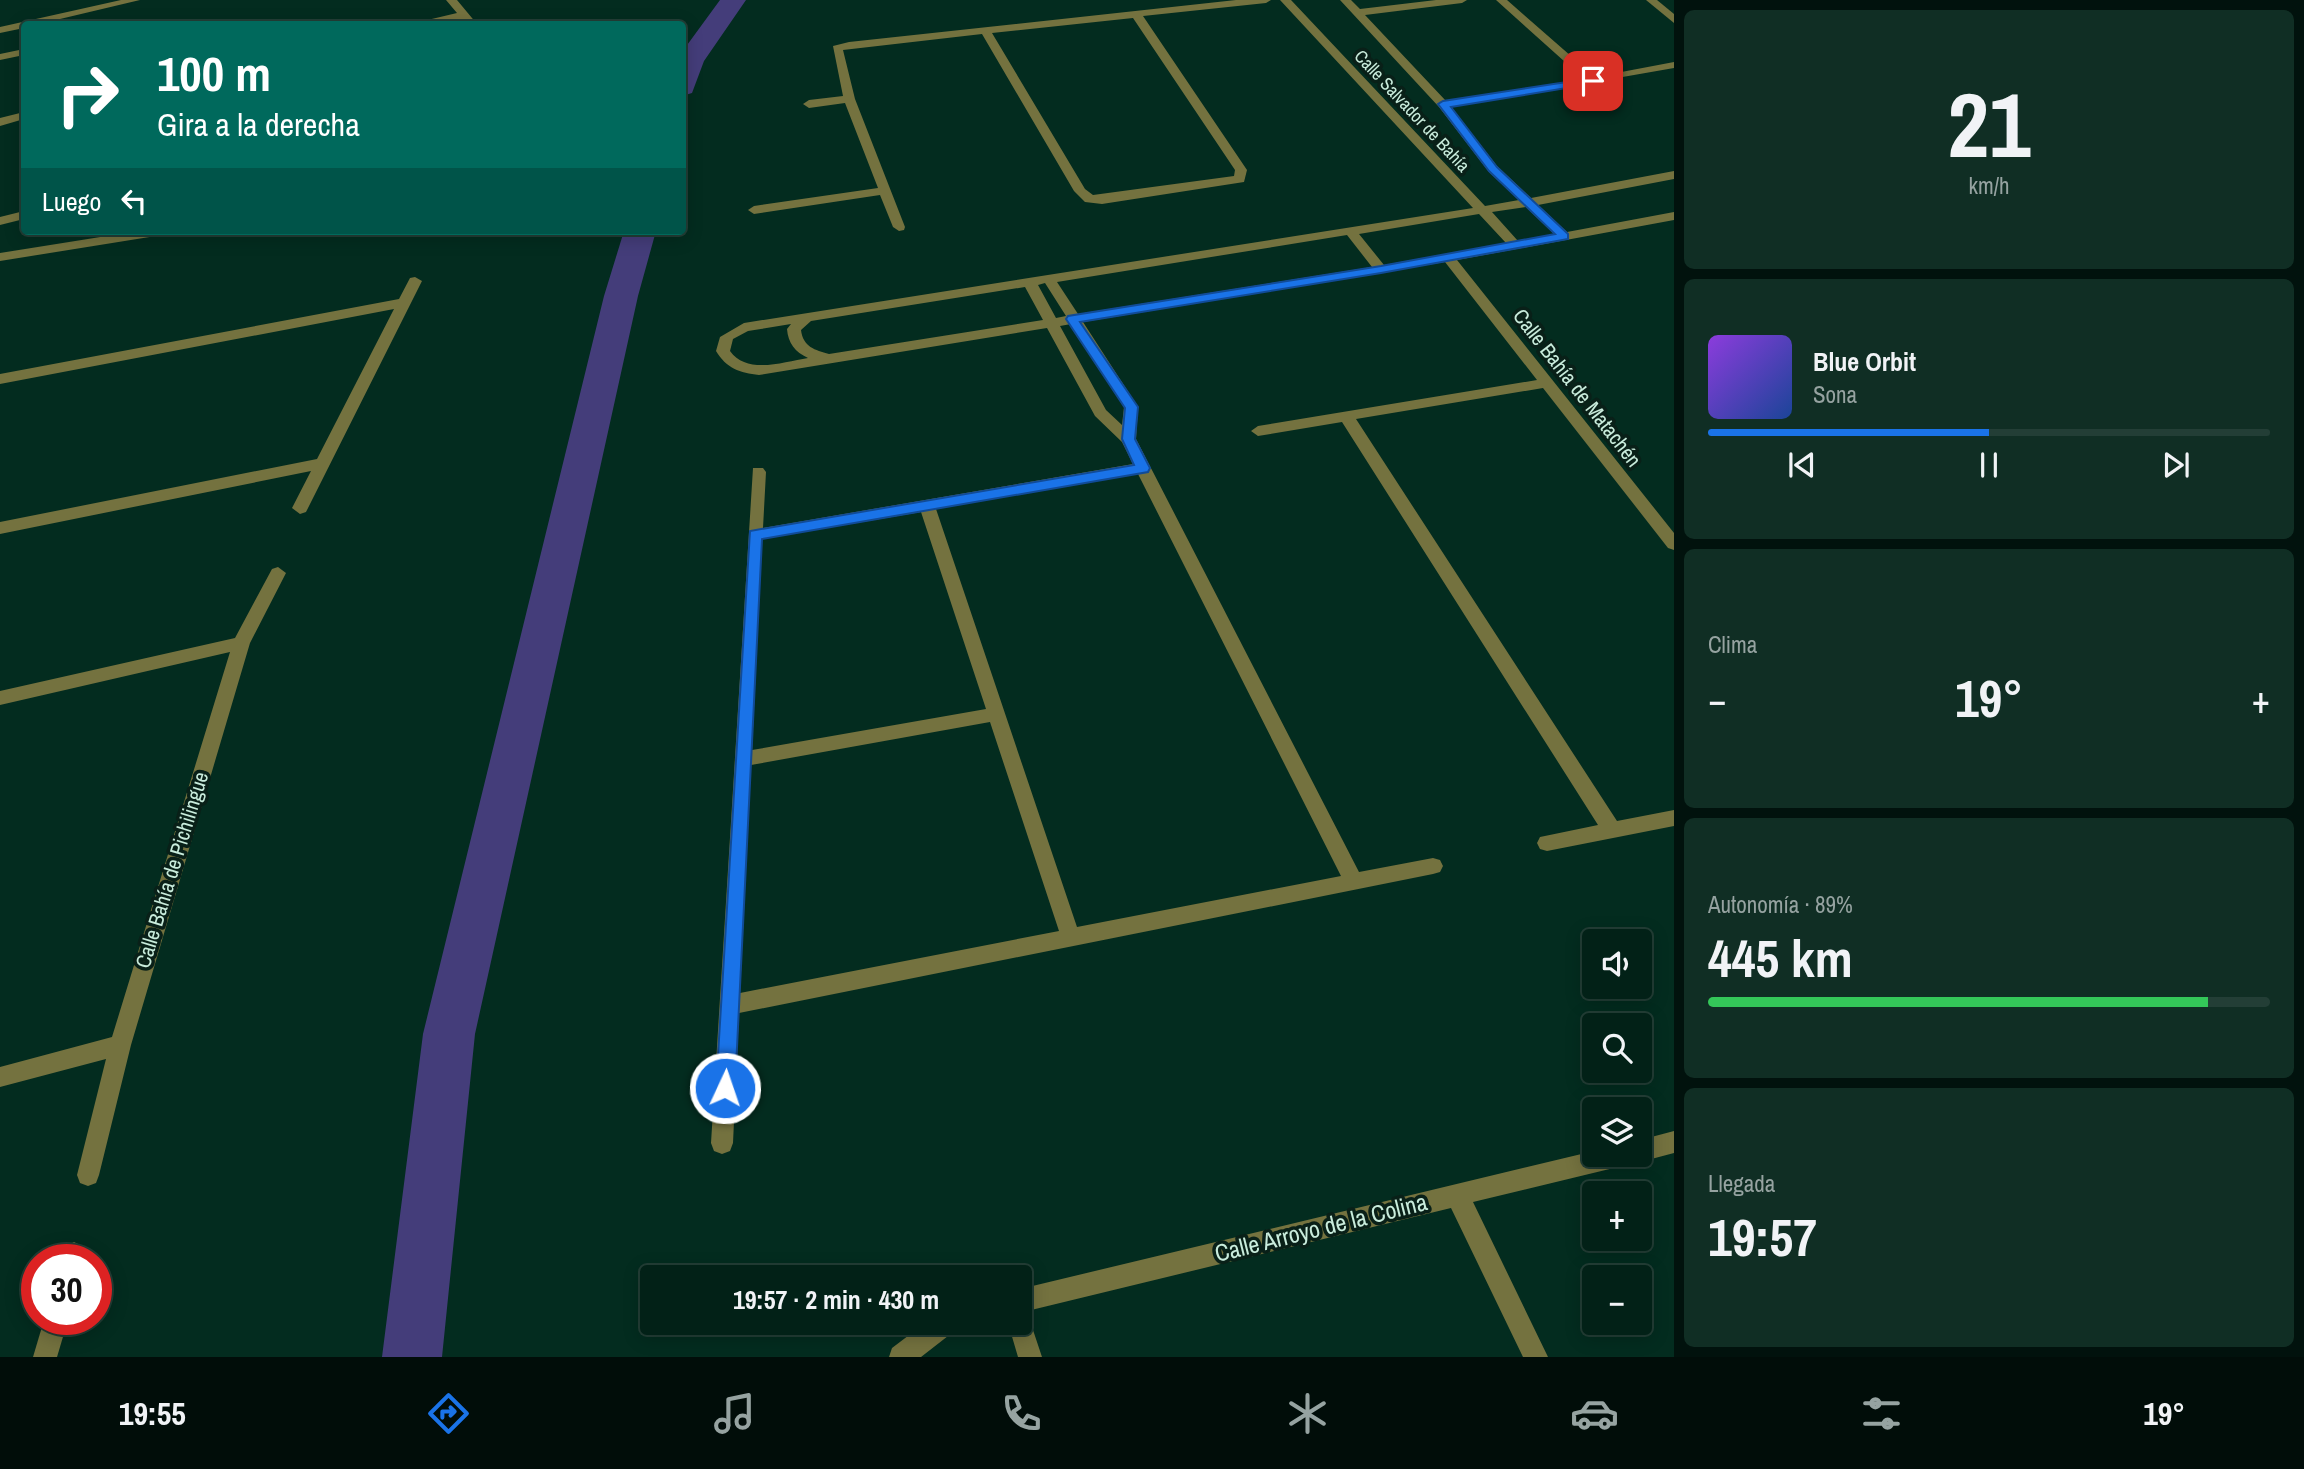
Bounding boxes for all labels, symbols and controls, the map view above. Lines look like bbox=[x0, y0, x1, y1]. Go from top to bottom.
text: 100 m bbox=[157, 40, 271, 106]
street label: Calle Salvador de Bahía bbox=[1349, 44, 1476, 177]
icon: right bbox=[42, 49, 133, 140]
pin bbox=[1563, 51, 1623, 111]
icon: arrive bbox=[1574, 62, 1612, 100]
text: 21 bbox=[1948, 63, 2031, 185]
text: Gira a la derecha bbox=[157, 103, 360, 146]
text: km/h bbox=[1969, 170, 2009, 201]
icon: left bbox=[115, 182, 153, 220]
text: Luego bbox=[42, 184, 101, 219]
street label: Calle Bahía de Matachén bbox=[1506, 303, 1648, 473]
text: Blue Orbit bbox=[1813, 344, 1916, 379]
text: Sona bbox=[1813, 379, 1857, 410]
icon: previous bbox=[1783, 446, 1821, 484]
icon: pause bbox=[1970, 446, 2008, 484]
icon: next bbox=[2157, 446, 2195, 484]
text: Clima bbox=[1708, 629, 1757, 660]
text: 19° bbox=[1955, 663, 2023, 733]
text: − bbox=[1708, 674, 1726, 725]
text: + bbox=[2252, 674, 2270, 725]
street label: Calle Bahía de Pichilingue bbox=[128, 768, 215, 972]
text: Autonomía · 89% bbox=[1708, 889, 1853, 920]
text: 445 km bbox=[1708, 923, 1853, 993]
map controls bbox=[1582, 929, 1652, 1335]
button: sound bbox=[1582, 929, 1652, 999]
button: search bbox=[1582, 1013, 1652, 1083]
position arrow bbox=[688, 1051, 762, 1125]
button: layers bbox=[1582, 1097, 1652, 1167]
text: Llegada bbox=[1708, 1168, 1775, 1199]
button: + bbox=[1582, 1181, 1652, 1251]
street label: Calle Arroyo de la Colina bbox=[1211, 1185, 1430, 1269]
text: 19:57 bbox=[1708, 1202, 1817, 1272]
speed limit sign: 30 bbox=[21, 1244, 112, 1335]
button: − bbox=[1582, 1265, 1652, 1335]
text: 19:57 · 2 min · 430 m bbox=[733, 1282, 939, 1317]
icon: directions bbox=[424, 1389, 473, 1438]
icon: music bbox=[710, 1389, 759, 1438]
icon: phone bbox=[997, 1389, 1046, 1438]
icon: climate bbox=[1283, 1389, 1332, 1438]
icon: car bbox=[1570, 1389, 1619, 1438]
icon: filters bbox=[1857, 1389, 1906, 1438]
text: 19:55 bbox=[119, 1392, 186, 1435]
text: 19° bbox=[2143, 1392, 2185, 1435]

